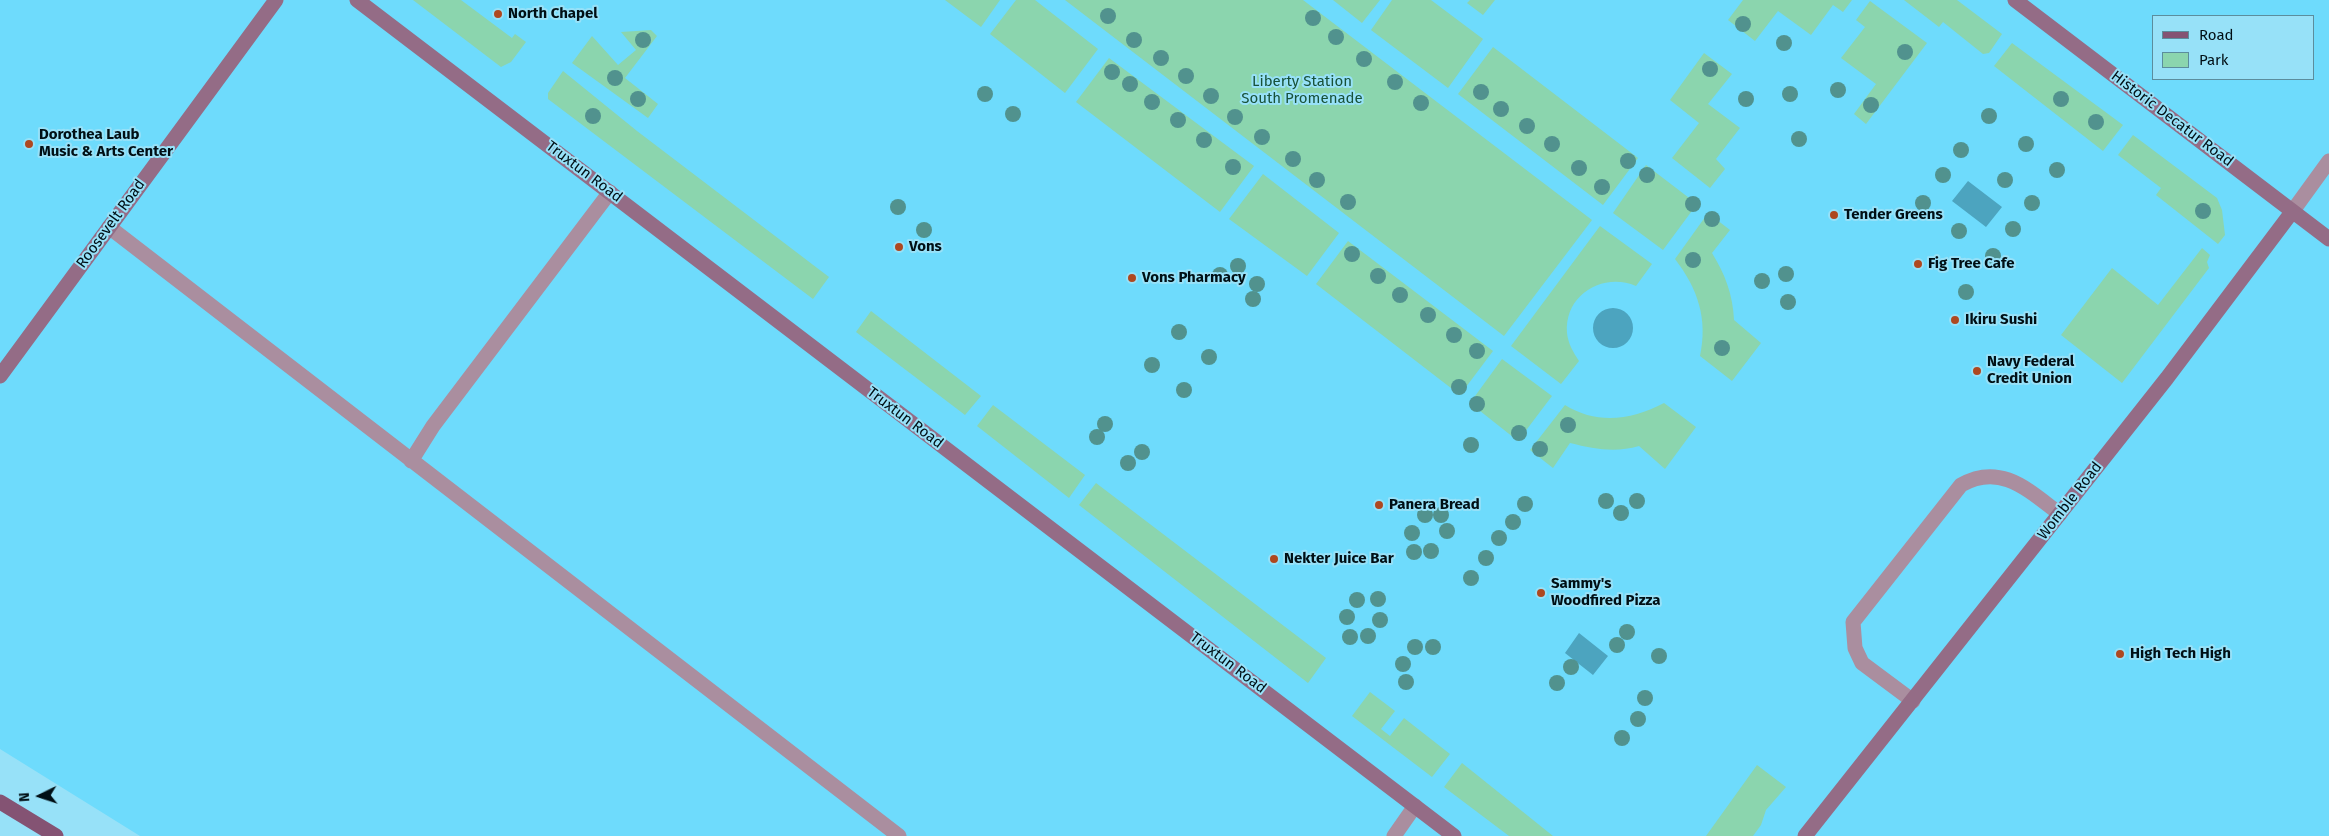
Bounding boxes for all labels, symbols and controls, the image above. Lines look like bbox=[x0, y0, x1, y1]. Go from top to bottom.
place label: North Chapel bbox=[508, 5, 598, 23]
marker: North Chapel bbox=[492, 8, 504, 20]
legend bbox=[2152, 15, 2314, 80]
text: Road bbox=[2199, 26, 2234, 44]
text: Park bbox=[2199, 51, 2229, 69]
street label: Historic Decatur Road bbox=[2107, 67, 2237, 171]
park label: Liberty Station South Promenade bbox=[1241, 73, 1363, 108]
place label: Dorothea Laub Music & Arts Center bbox=[39, 126, 173, 161]
marker: Dorothea Laub Music & Arts Center bbox=[23, 138, 35, 150]
street label: Truxtun Road bbox=[542, 138, 626, 206]
street label: Roosevelt Road bbox=[73, 176, 149, 272]
place label: Tender Greens bbox=[1844, 206, 1943, 224]
marker: Tender Greens bbox=[1828, 209, 1840, 221]
place label: Vons bbox=[909, 238, 942, 256]
marker: Vons bbox=[893, 241, 905, 253]
place label: Fig Tree Cafe bbox=[1928, 255, 2014, 273]
marker: Fig Tree Cafe bbox=[1912, 258, 1924, 270]
place label: Vons Pharmacy bbox=[1142, 269, 1246, 287]
marker: Vons Pharmacy bbox=[1126, 272, 1138, 284]
place label: Ikiru Sushi bbox=[1965, 311, 2037, 329]
marker: Ikiru Sushi bbox=[1949, 314, 1961, 326]
place label: Navy Federal Credit Union bbox=[1987, 353, 2074, 388]
marker: Navy Federal Credit Union bbox=[1971, 365, 1983, 377]
street label: Truxtun Road bbox=[863, 384, 947, 452]
street label: Womble Road bbox=[2034, 458, 2106, 544]
place label: Panera Bread bbox=[1389, 496, 1480, 514]
marker: Panera Bread bbox=[1373, 499, 1385, 511]
place label: Nekter Juice Bar bbox=[1284, 550, 1394, 568]
marker: Nekter Juice Bar bbox=[1268, 553, 1280, 565]
place label: Sammy's Woodfired Pizza bbox=[1551, 575, 1660, 610]
marker: Sammy's Woodfired Pizza bbox=[1535, 587, 1547, 599]
street label: Truxtun Road bbox=[1186, 629, 1270, 697]
place label: High Tech High bbox=[2130, 645, 2231, 663]
marker: High Tech High bbox=[2114, 648, 2126, 660]
north arrow bbox=[15, 771, 65, 821]
text: N bbox=[16, 792, 33, 802]

